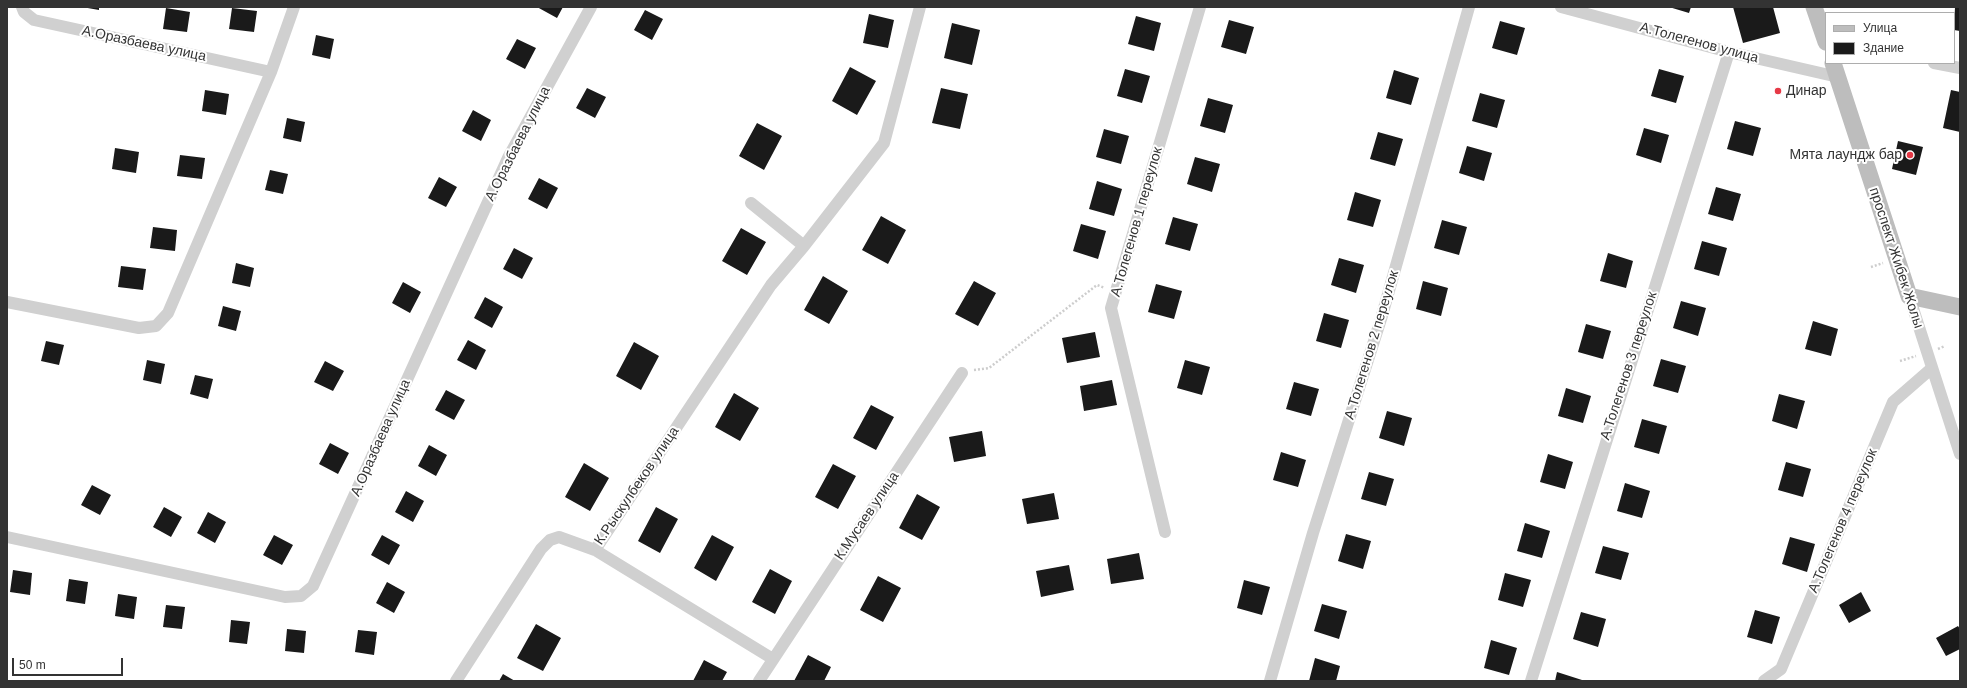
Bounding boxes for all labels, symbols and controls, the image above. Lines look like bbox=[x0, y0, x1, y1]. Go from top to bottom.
legend bbox=[1825, 12, 1955, 64]
street label: А.Толегенов улица bbox=[1638, 19, 1760, 67]
text: Улица bbox=[1863, 21, 1897, 35]
street label: А.Оразбаева улица bbox=[80, 23, 208, 65]
text: Здание bbox=[1863, 41, 1904, 55]
place label: Динар bbox=[1786, 83, 1827, 99]
street label: А.Оразбаева улица bbox=[482, 84, 554, 204]
marker: Динар bbox=[1773, 86, 1783, 96]
street label: А.Толегенов 1 переулок bbox=[1108, 145, 1166, 299]
place label: Мята лаундж бар bbox=[1790, 147, 1902, 163]
marker: Мята лаундж бар bbox=[1905, 150, 1915, 160]
street label: проспект Жибек Жолы bbox=[1865, 186, 1927, 330]
street label: А.Толегенов 2 переулок bbox=[1341, 268, 1403, 422]
street label: А.Толегенов 3 переулок bbox=[1597, 290, 1661, 442]
street label: А.Оразбаева улица bbox=[348, 377, 414, 499]
street label: К.Рыскулбеков улица bbox=[591, 424, 683, 548]
street label: А.Толегенов 4 переулок bbox=[1805, 446, 1881, 596]
street label: К.Мусаев улица bbox=[831, 469, 903, 563]
scale bar bbox=[14, 650, 125, 676]
text: 50 m bbox=[19, 658, 46, 672]

